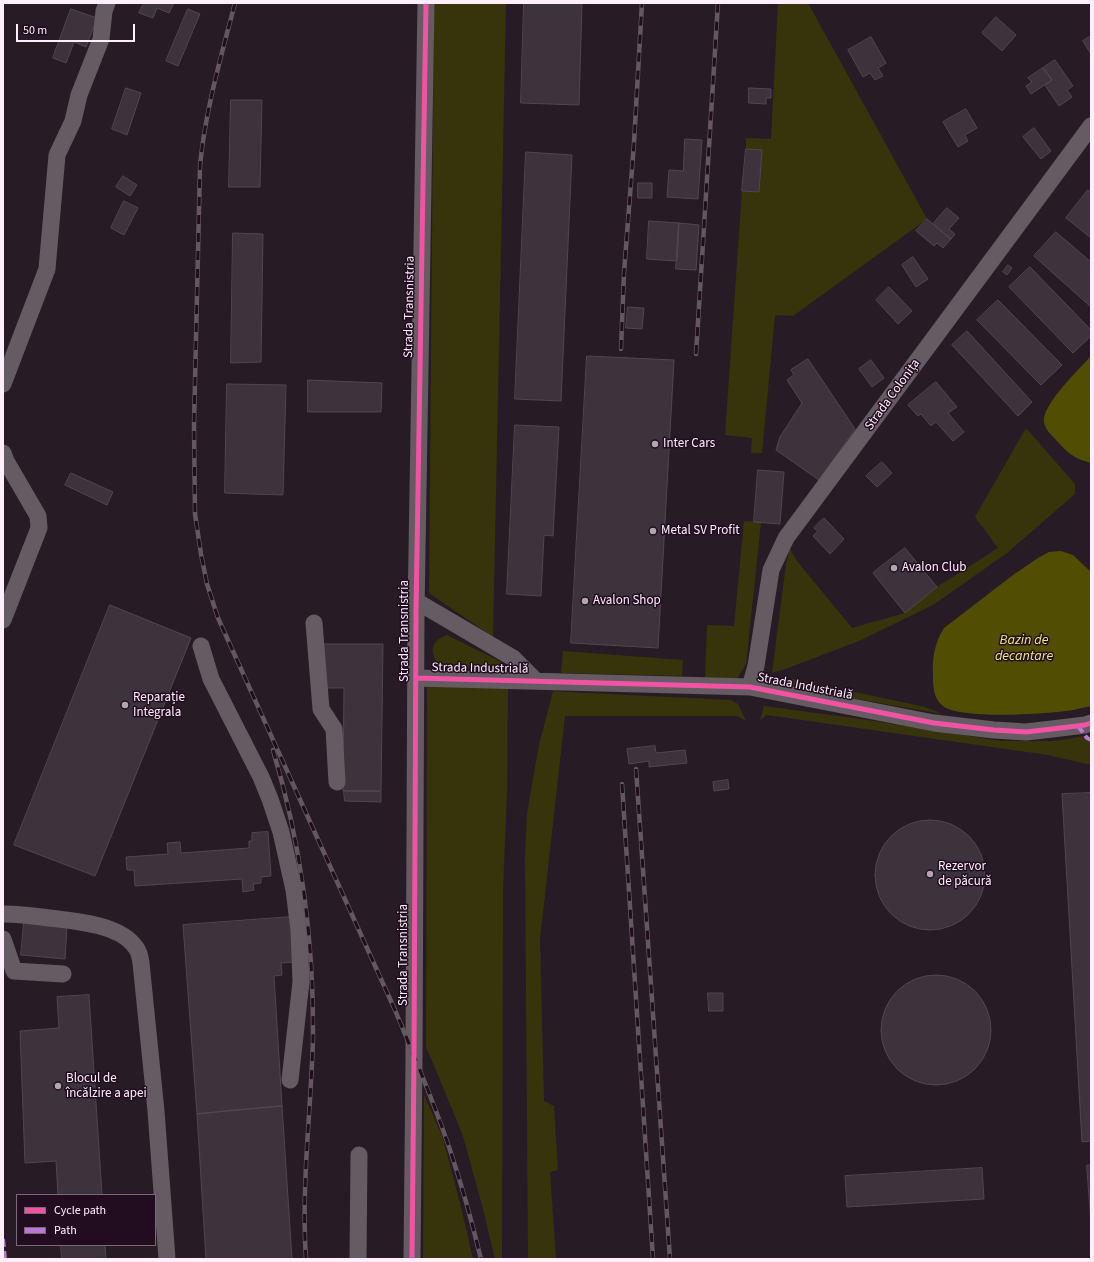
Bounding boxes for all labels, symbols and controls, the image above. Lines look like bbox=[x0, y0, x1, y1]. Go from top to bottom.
scale bar bbox=[18, 16, 137, 42]
text: 50 m bbox=[23, 22, 47, 39]
street label: Strada Transnistria bbox=[401, 256, 419, 358]
street label: Strada Colonița bbox=[862, 356, 924, 434]
place label: Inter Cars bbox=[663, 436, 715, 452]
marker: Inter Cars bbox=[650, 439, 660, 449]
place label: Metal SV Profit bbox=[661, 523, 740, 539]
marker: Metal SV Profit bbox=[648, 526, 658, 536]
place label: Avalon Club bbox=[902, 560, 966, 576]
marker: Avalon Club bbox=[889, 563, 899, 573]
street label: Strada Transnistria bbox=[397, 580, 413, 682]
place label: Avalon Shop bbox=[593, 593, 661, 609]
marker: Avalon Shop bbox=[580, 596, 590, 606]
water label: Bazin de decantare bbox=[995, 633, 1053, 666]
street label: Strada Industrială bbox=[432, 660, 528, 678]
street label: Strada Industrială bbox=[756, 670, 854, 704]
place label: Reparație Integrala bbox=[133, 690, 185, 721]
marker: Reparație Integrala bbox=[120, 700, 130, 710]
place label: Rezervor de păcură bbox=[938, 859, 992, 890]
marker: Rezervor de păcură bbox=[925, 869, 935, 879]
street label: Strada Transnistria bbox=[396, 904, 412, 1006]
place label: Blocul de încălzire a apei bbox=[66, 1071, 147, 1102]
marker: Blocul de încălzire a apei bbox=[53, 1081, 63, 1091]
legend bbox=[16, 1194, 156, 1246]
text: Cycle path bbox=[54, 1202, 106, 1219]
text: Path bbox=[54, 1222, 77, 1239]

